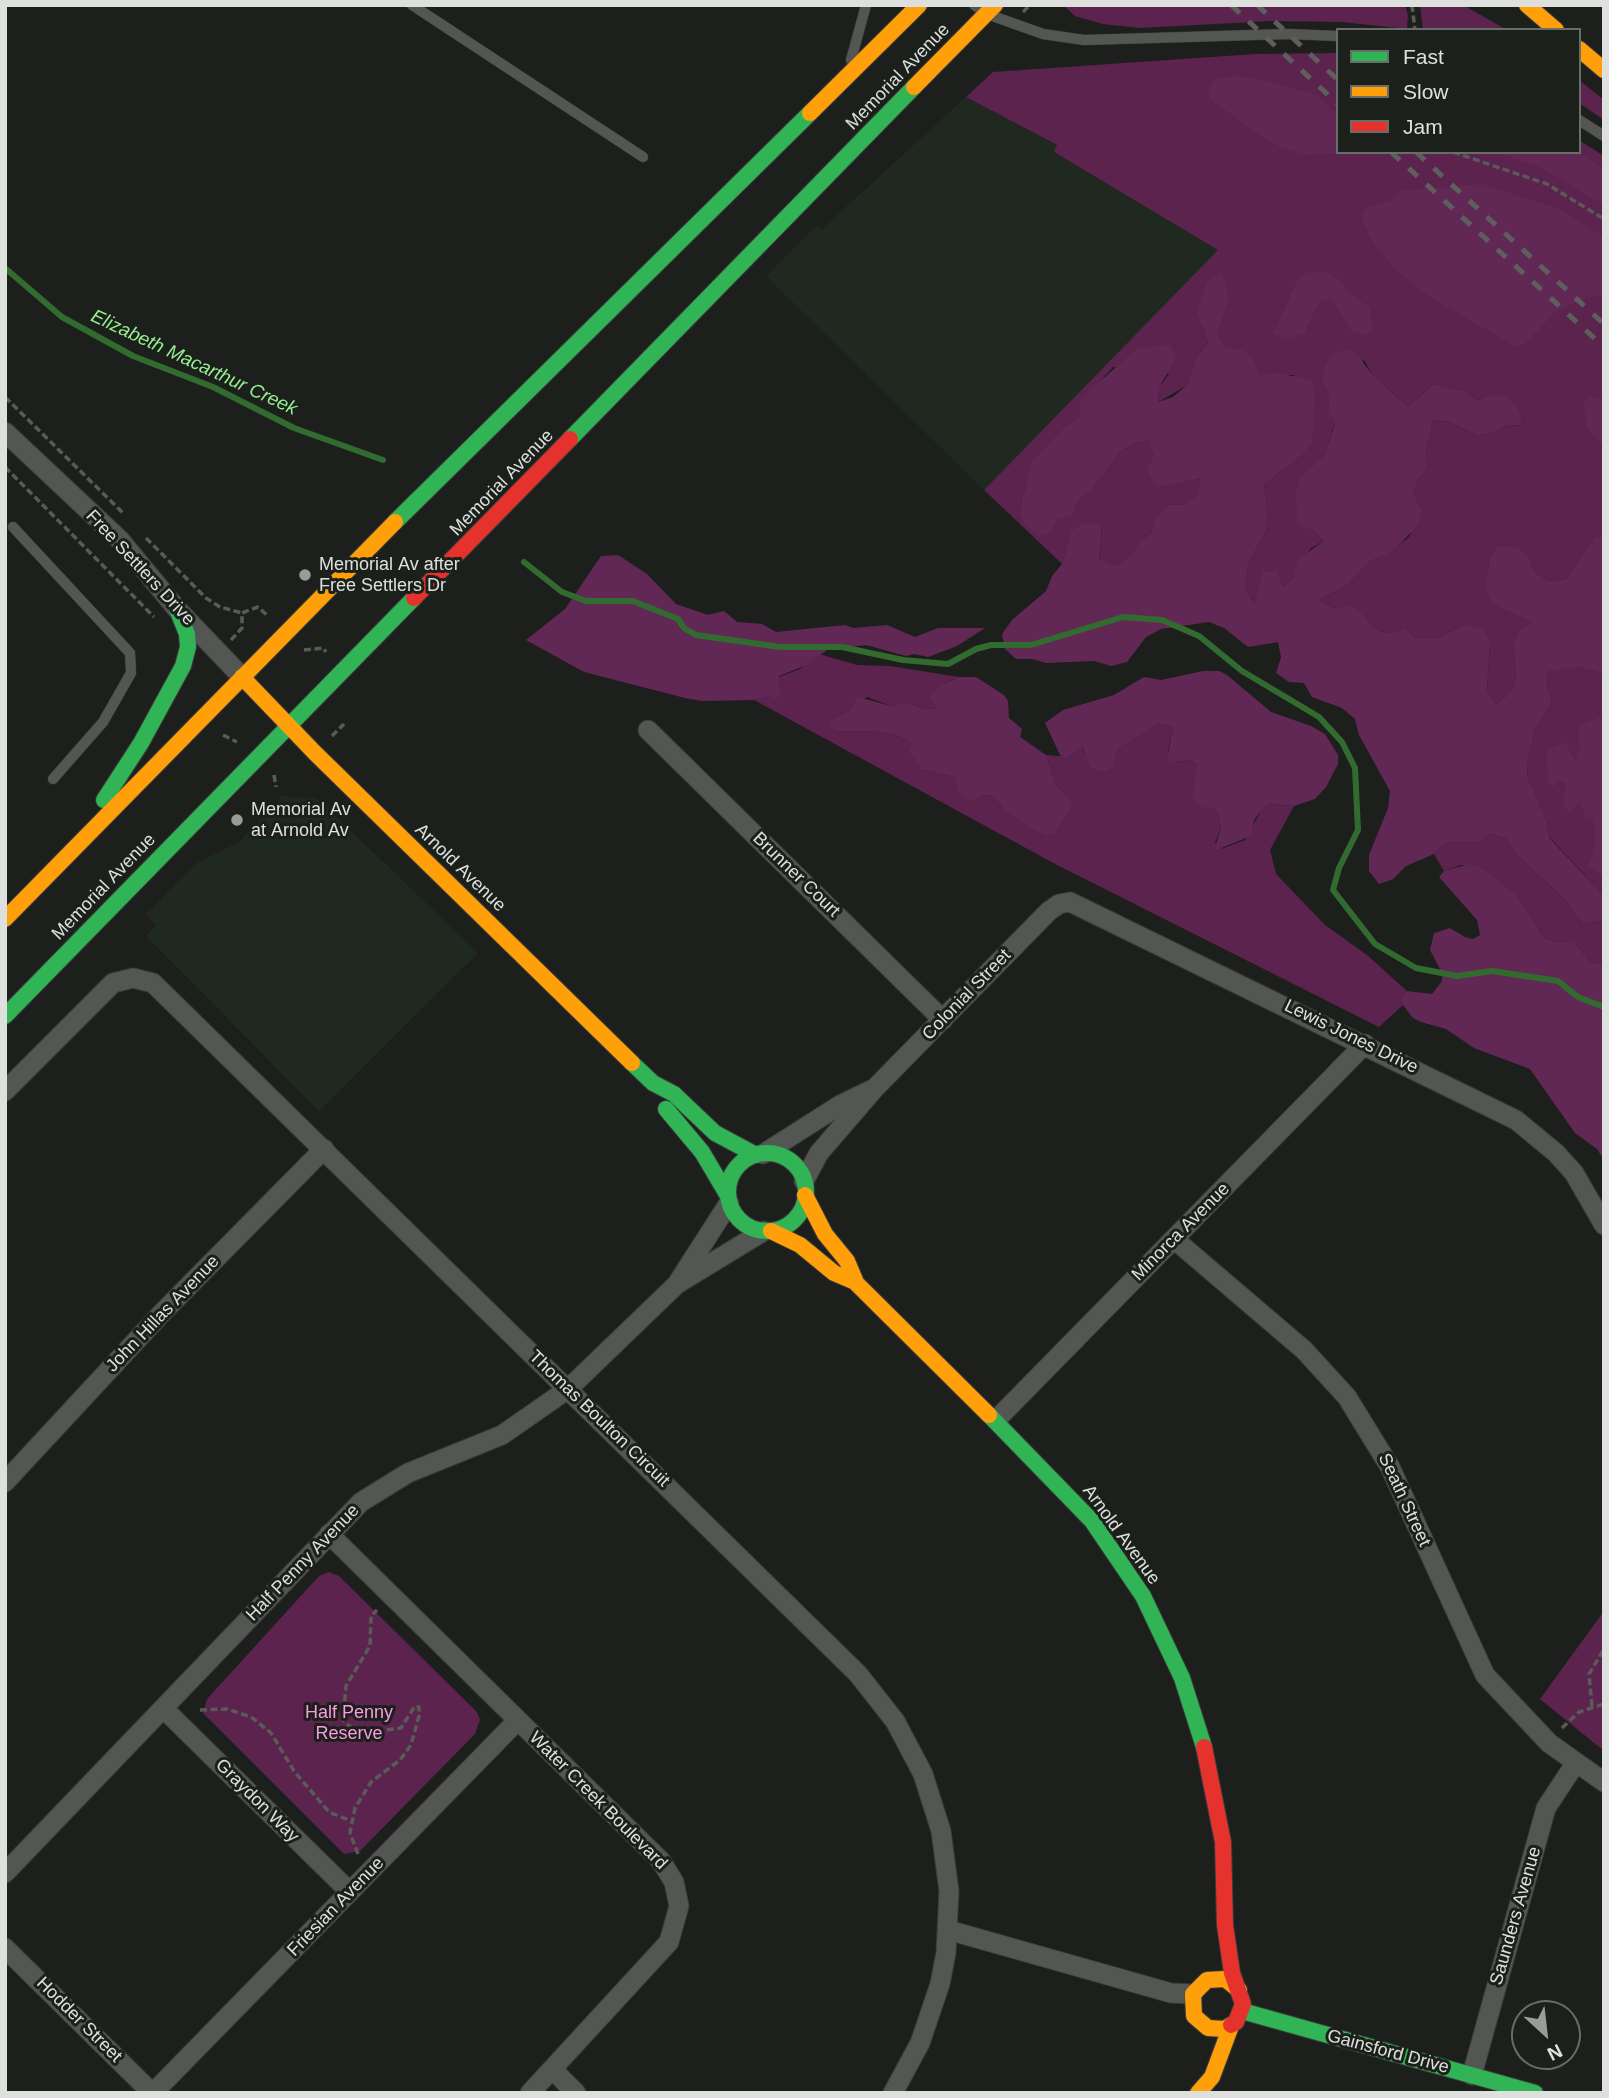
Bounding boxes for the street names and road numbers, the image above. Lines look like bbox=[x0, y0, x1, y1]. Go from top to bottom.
street label: Memorial Avenue bbox=[842, 19, 954, 135]
street label: Memorial Avenue bbox=[446, 425, 558, 541]
street label: Free Settlers Drive bbox=[81, 506, 199, 630]
street label: Arnold Avenue bbox=[410, 819, 510, 917]
street label: Brunner Court bbox=[748, 828, 844, 922]
street label: Memorial Avenue bbox=[48, 829, 160, 945]
street label: Colonial Street bbox=[918, 945, 1016, 1045]
street label: Lewis Jones Drive bbox=[1281, 995, 1421, 1079]
street label: Minorca Avenue bbox=[1127, 1178, 1235, 1286]
street label: John Hillas Avenue bbox=[102, 1251, 224, 1377]
street label: Thomas Boulton Circuit bbox=[524, 1346, 674, 1492]
street label: Seath Street bbox=[1373, 1450, 1435, 1550]
street label: Arnold Avenue bbox=[1078, 1481, 1164, 1589]
street label: Half Penny Avenue bbox=[242, 1500, 364, 1626]
street label: Water Creek Boulevard bbox=[524, 1727, 672, 1875]
street label: Graydon Way bbox=[211, 1755, 303, 1847]
street label: Saunders Avenue bbox=[1486, 1844, 1546, 1988]
street label: Friesian Avenue bbox=[283, 1853, 389, 1961]
street label: Hodder Street bbox=[32, 1973, 126, 2067]
street label: Gainsford Drive bbox=[1325, 2025, 1451, 2079]

